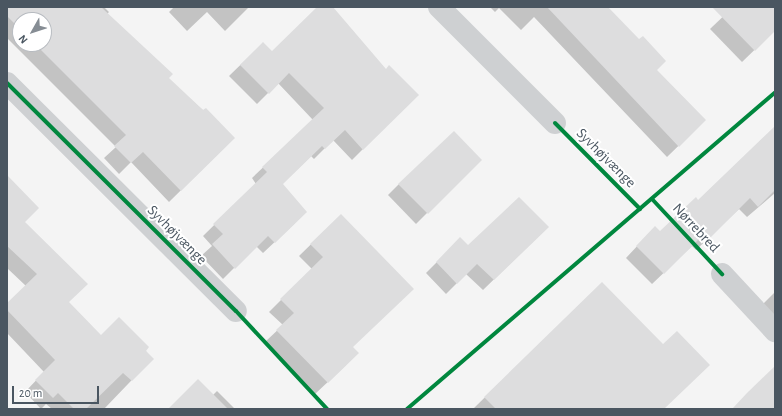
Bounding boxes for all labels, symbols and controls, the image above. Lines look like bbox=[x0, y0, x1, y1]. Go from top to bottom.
north arrow bbox=[12, 12, 52, 52]
text: N bbox=[16, 33, 30, 46]
street label: Syvhøjvænge bbox=[572, 124, 640, 192]
street label: Nørrebred bbox=[669, 200, 723, 256]
street label: Syvhøjvænge bbox=[143, 201, 211, 269]
scale bar bbox=[14, 378, 101, 404]
text: 20 m bbox=[19, 387, 42, 399]

